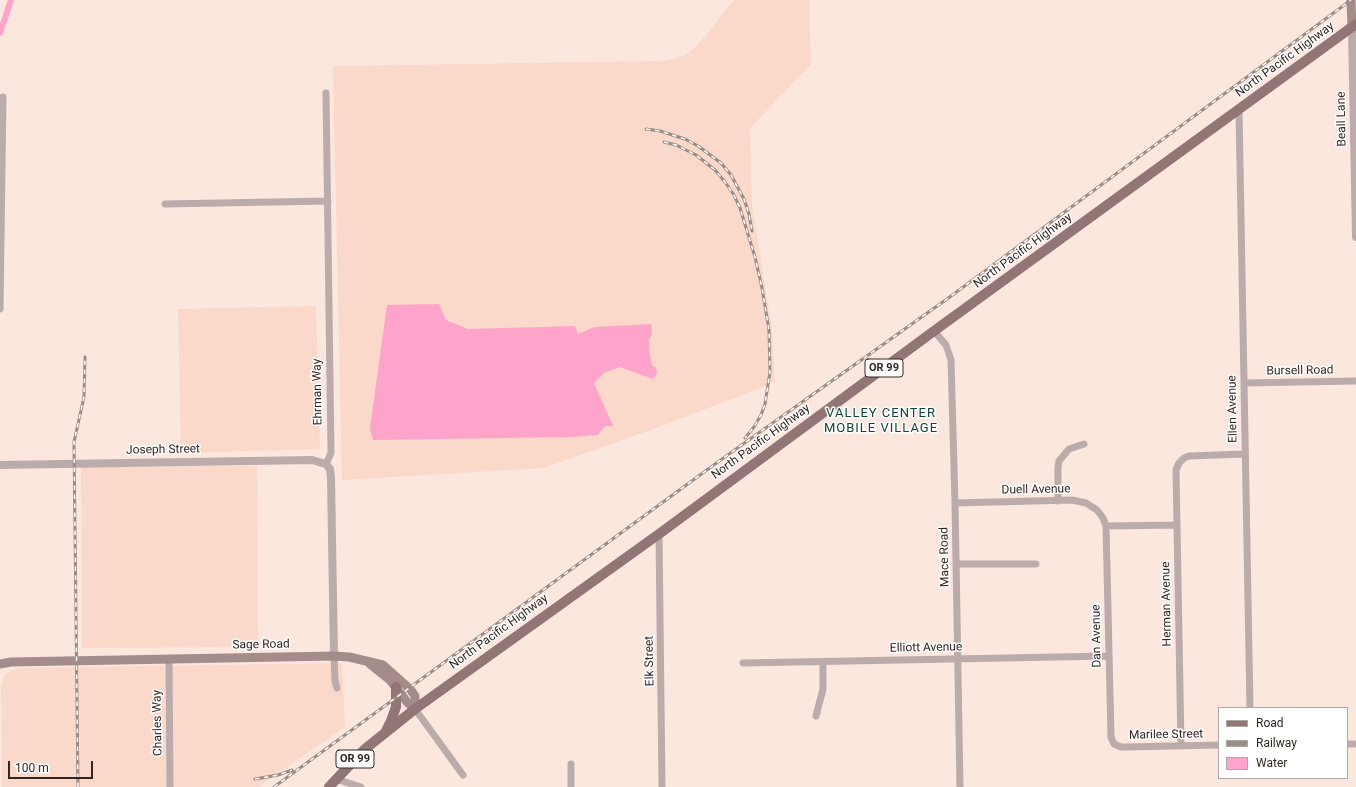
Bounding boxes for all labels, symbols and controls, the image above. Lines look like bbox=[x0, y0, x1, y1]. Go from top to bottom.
street label: North Pacific Highway bbox=[1233, 19, 1337, 101]
street label: Beall Lane bbox=[1334, 91, 1350, 147]
street label: North Pacific Highway bbox=[971, 210, 1075, 292]
street label: Ehrman Way bbox=[310, 359, 326, 425]
road number: OR 99 bbox=[865, 359, 903, 377]
street label: Bursell Road bbox=[1266, 363, 1334, 379]
street label: Ellen Avenue bbox=[1225, 375, 1241, 443]
street label: North Pacific Highway bbox=[709, 401, 813, 483]
district label: VALLEY CENTER MOBILE VILLAGE bbox=[824, 406, 938, 437]
street label: Joseph Street bbox=[126, 442, 200, 458]
street label: Duell Avenue bbox=[1001, 482, 1071, 498]
street label: Mace Road bbox=[937, 527, 953, 587]
street label: Herman Avenue bbox=[1159, 561, 1175, 647]
street label: North Pacific Highway bbox=[447, 591, 551, 673]
street label: Dan Avenue bbox=[1089, 604, 1105, 668]
street label: Elk Street bbox=[642, 636, 658, 686]
street label: Sage Road bbox=[232, 637, 290, 653]
street label: Elliott Avenue bbox=[890, 640, 962, 656]
street label: Charles Way bbox=[150, 690, 166, 756]
legend bbox=[1218, 707, 1348, 779]
text: Road bbox=[1256, 716, 1284, 730]
street label: Marilee Street bbox=[1129, 727, 1203, 743]
text: Railway bbox=[1256, 736, 1297, 750]
road number: OR 99 bbox=[336, 750, 374, 768]
scale bar bbox=[10, 753, 95, 779]
text: Water bbox=[1256, 756, 1287, 770]
text: 100 m bbox=[15, 761, 49, 775]

